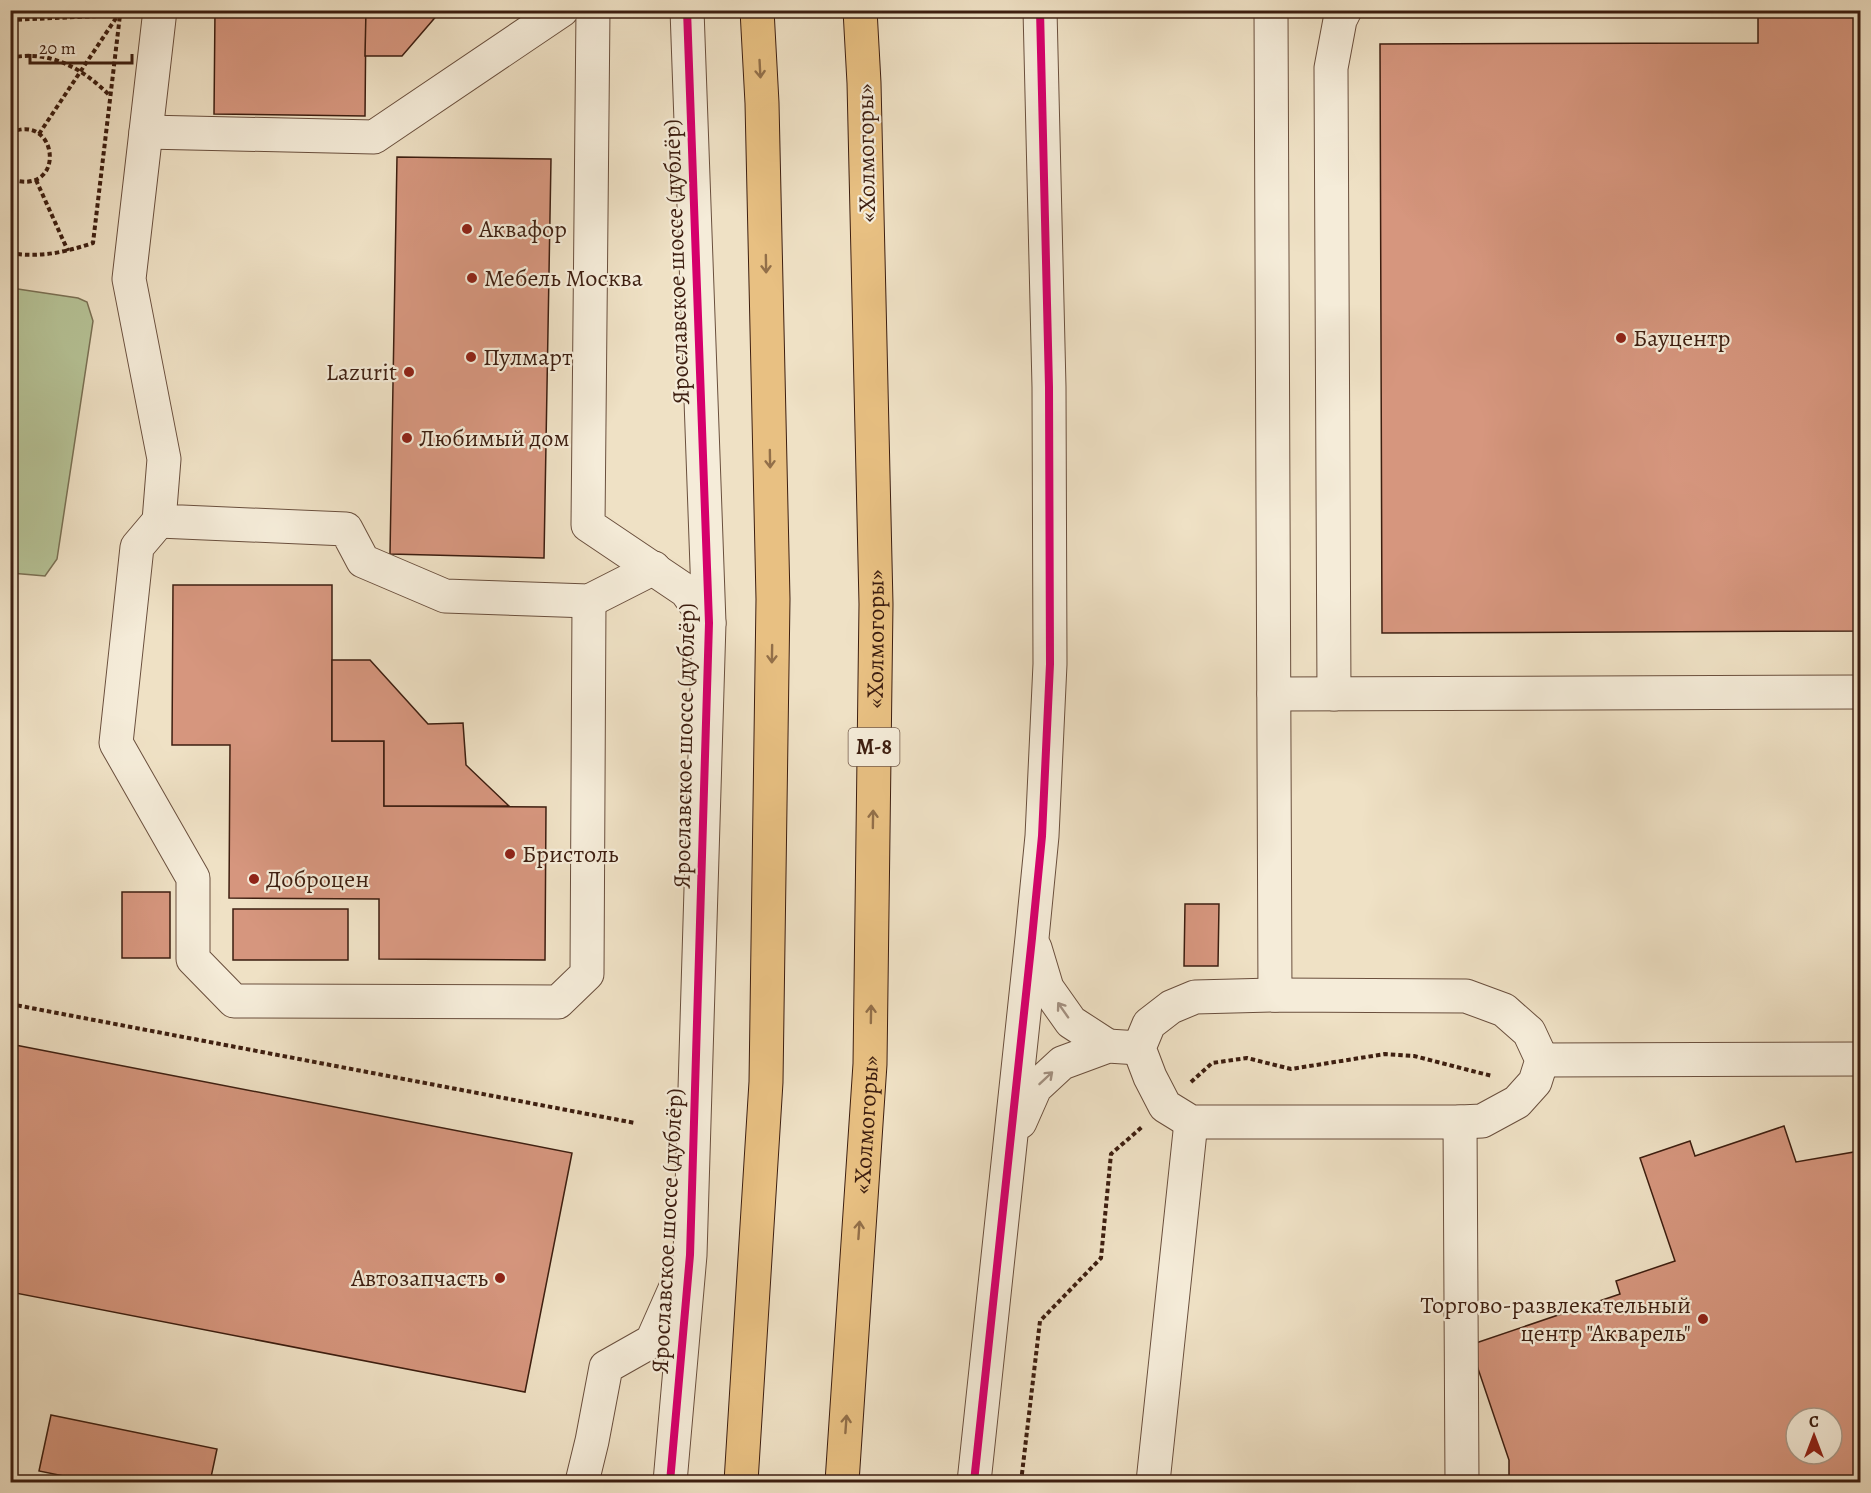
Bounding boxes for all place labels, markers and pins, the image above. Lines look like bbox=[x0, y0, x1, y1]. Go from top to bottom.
place label: Аквафор bbox=[478, 213, 567, 245]
marker: Аквафор bbox=[460, 222, 474, 236]
place label: Мебель Москва bbox=[484, 262, 643, 294]
marker: Мебель Москва bbox=[465, 271, 479, 285]
place label: Бауцентр bbox=[1633, 322, 1730, 354]
marker: Бауцентр bbox=[1614, 331, 1628, 345]
place label: Пулмарт bbox=[483, 341, 573, 373]
marker: Пулмарт bbox=[464, 350, 478, 364]
place label: Lazurit bbox=[326, 356, 397, 388]
marker: Lazurit bbox=[402, 365, 416, 379]
place label: Любимый дом bbox=[419, 422, 570, 454]
marker: Любимый дом bbox=[400, 431, 414, 445]
place label: Бристоль bbox=[522, 838, 619, 870]
marker: Бристоль bbox=[503, 847, 517, 861]
place label: Доброцен bbox=[266, 863, 369, 895]
marker: Доброцен bbox=[247, 872, 261, 886]
place label: Автозапчасть bbox=[350, 1262, 489, 1294]
marker: Автозапчасть bbox=[493, 1271, 507, 1285]
place label: Торгово-развлекательный центр "Акварель" bbox=[1420, 1289, 1691, 1349]
marker: Торгово-развлекательный центр "Акварель" bbox=[1696, 1312, 1710, 1326]

